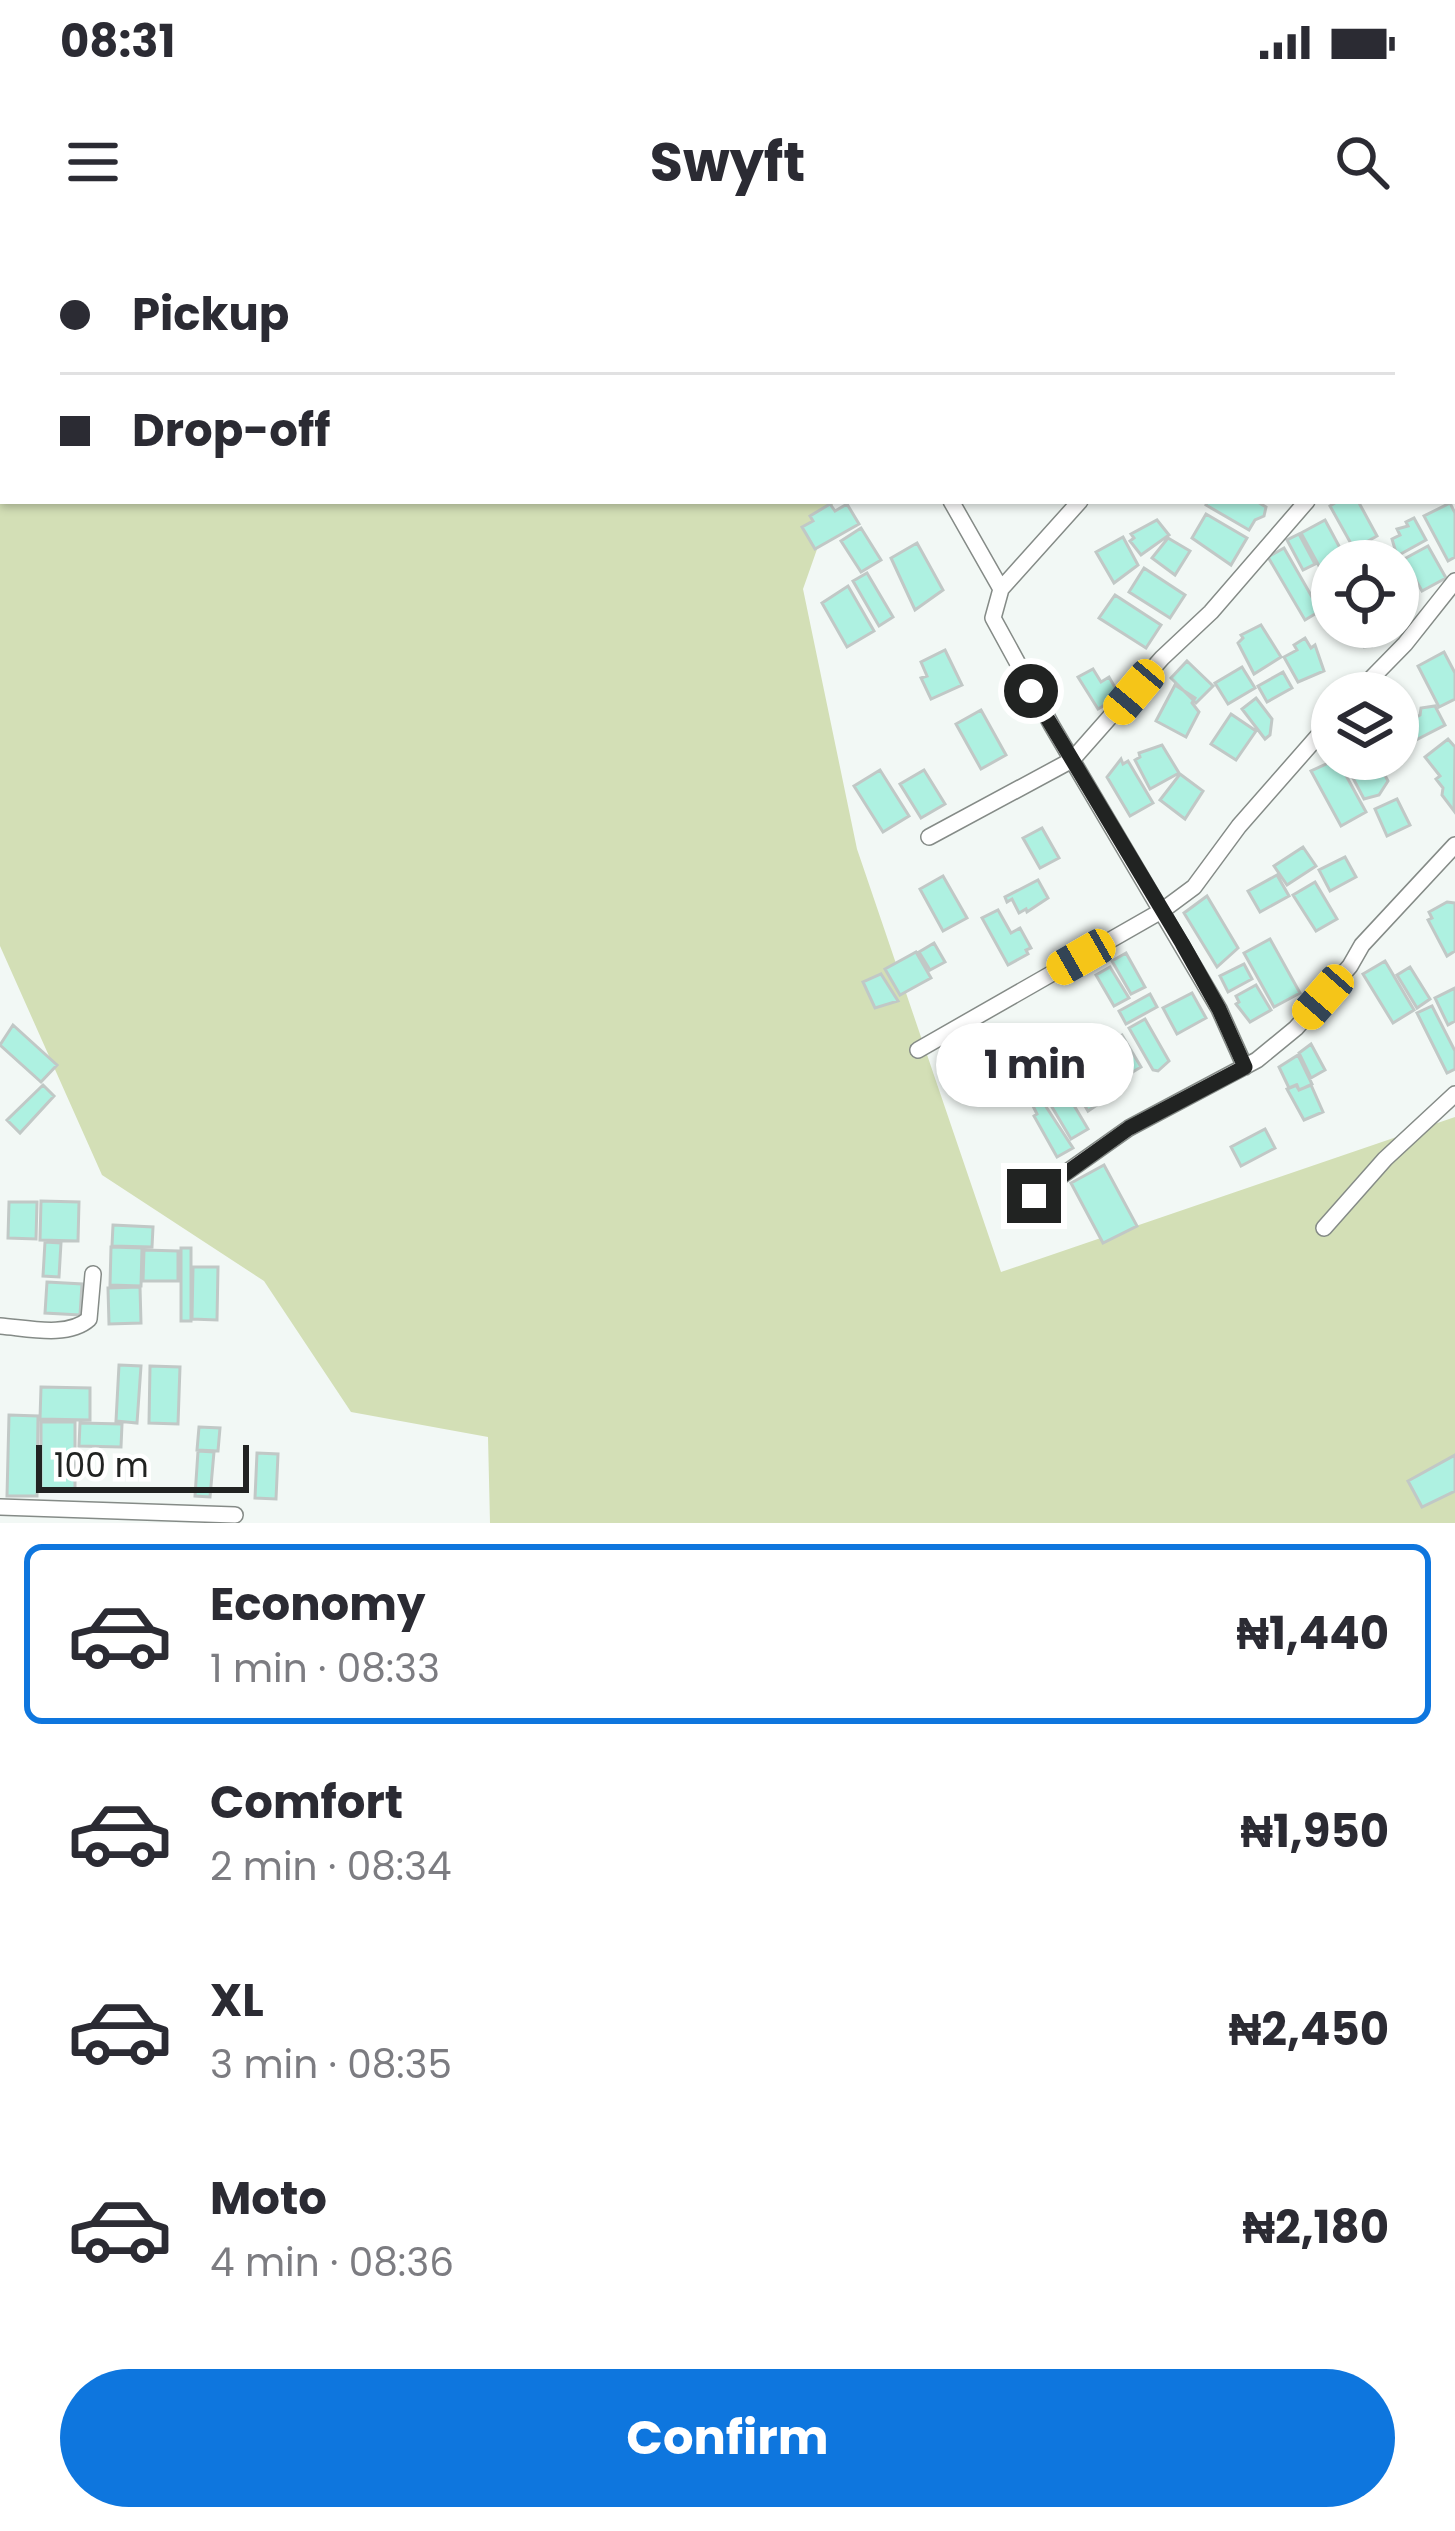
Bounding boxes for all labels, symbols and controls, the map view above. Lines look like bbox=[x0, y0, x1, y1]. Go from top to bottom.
text: 08:31 bbox=[60, 10, 175, 73]
text: Swyft bbox=[650, 124, 805, 200]
icon: menu bbox=[60, 129, 126, 195]
icon: search bbox=[1329, 129, 1395, 195]
text: Pickup bbox=[132, 283, 289, 346]
text: Drop-off bbox=[132, 399, 330, 462]
map controls bbox=[1311, 540, 1419, 780]
button: locate bbox=[1311, 540, 1419, 648]
car bbox=[1097, 653, 1171, 731]
route start bbox=[1004, 664, 1058, 718]
button: layers bbox=[1311, 672, 1419, 780]
car bbox=[1041, 923, 1121, 991]
car bbox=[1286, 958, 1360, 1036]
callout: 1 min bbox=[935, 1022, 1133, 1106]
text: 1 min bbox=[984, 1037, 1086, 1092]
route end bbox=[1007, 1169, 1061, 1223]
scale bar bbox=[36, 1439, 249, 1492]
text: 100 m bbox=[54, 1442, 149, 1489]
text: Economy bbox=[210, 1573, 425, 1636]
icon: car bbox=[66, 1580, 174, 1688]
text: ₦1,440 bbox=[1236, 1602, 1389, 1665]
text: 1 min · 08:33 bbox=[210, 1641, 440, 1696]
text: Comfort bbox=[210, 1771, 403, 1834]
icon: car bbox=[66, 1778, 174, 1886]
text: ₦1,950 bbox=[1240, 1800, 1389, 1863]
text: 2 min · 08:34 bbox=[210, 1839, 452, 1894]
text: XL bbox=[210, 1969, 264, 2032]
icon: car bbox=[66, 1976, 174, 2084]
text: ₦2,450 bbox=[1229, 1998, 1389, 2061]
text: 3 min · 08:35 bbox=[210, 2037, 452, 2092]
text: Moto bbox=[210, 2167, 327, 2230]
icon: car bbox=[66, 2174, 174, 2282]
text: ₦2,180 bbox=[1242, 2196, 1389, 2259]
text: 4 min · 08:36 bbox=[210, 2235, 454, 2290]
button: Confirm bbox=[60, 2369, 1395, 2507]

